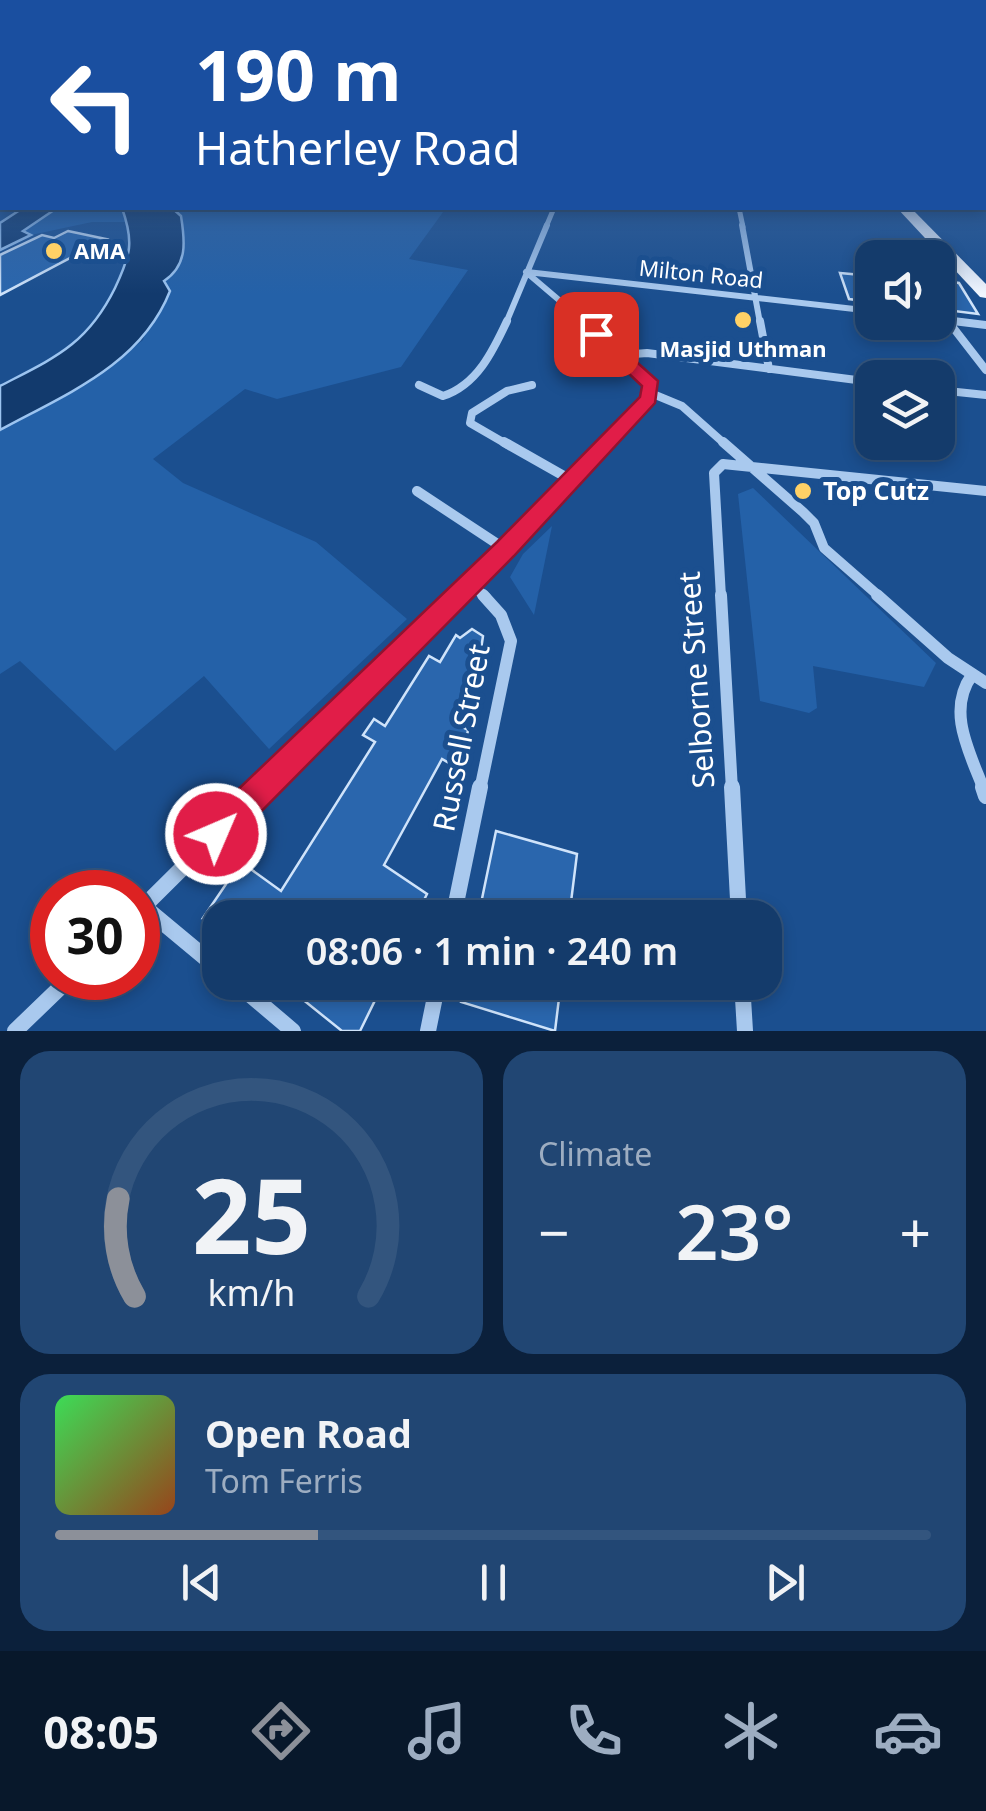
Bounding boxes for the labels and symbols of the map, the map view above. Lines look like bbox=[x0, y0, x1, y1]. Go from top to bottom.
place label: AMA bbox=[74, 235, 126, 265]
marker: AMA bbox=[43, 240, 65, 262]
street label: Milton Road bbox=[638, 252, 765, 294]
pin bbox=[554, 292, 639, 377]
marker: Masjid Uthman bbox=[732, 309, 754, 331]
place label: Masjid Uthman bbox=[659, 333, 827, 363]
place label: Top Cutz bbox=[823, 473, 929, 507]
marker: Top Cutz bbox=[792, 480, 814, 502]
street label: Selborne Street bbox=[667, 570, 724, 790]
street label: Russell Street bbox=[422, 640, 499, 835]
position arrow bbox=[164, 782, 268, 886]
speed limit sign: 30 bbox=[30, 870, 160, 1000]

